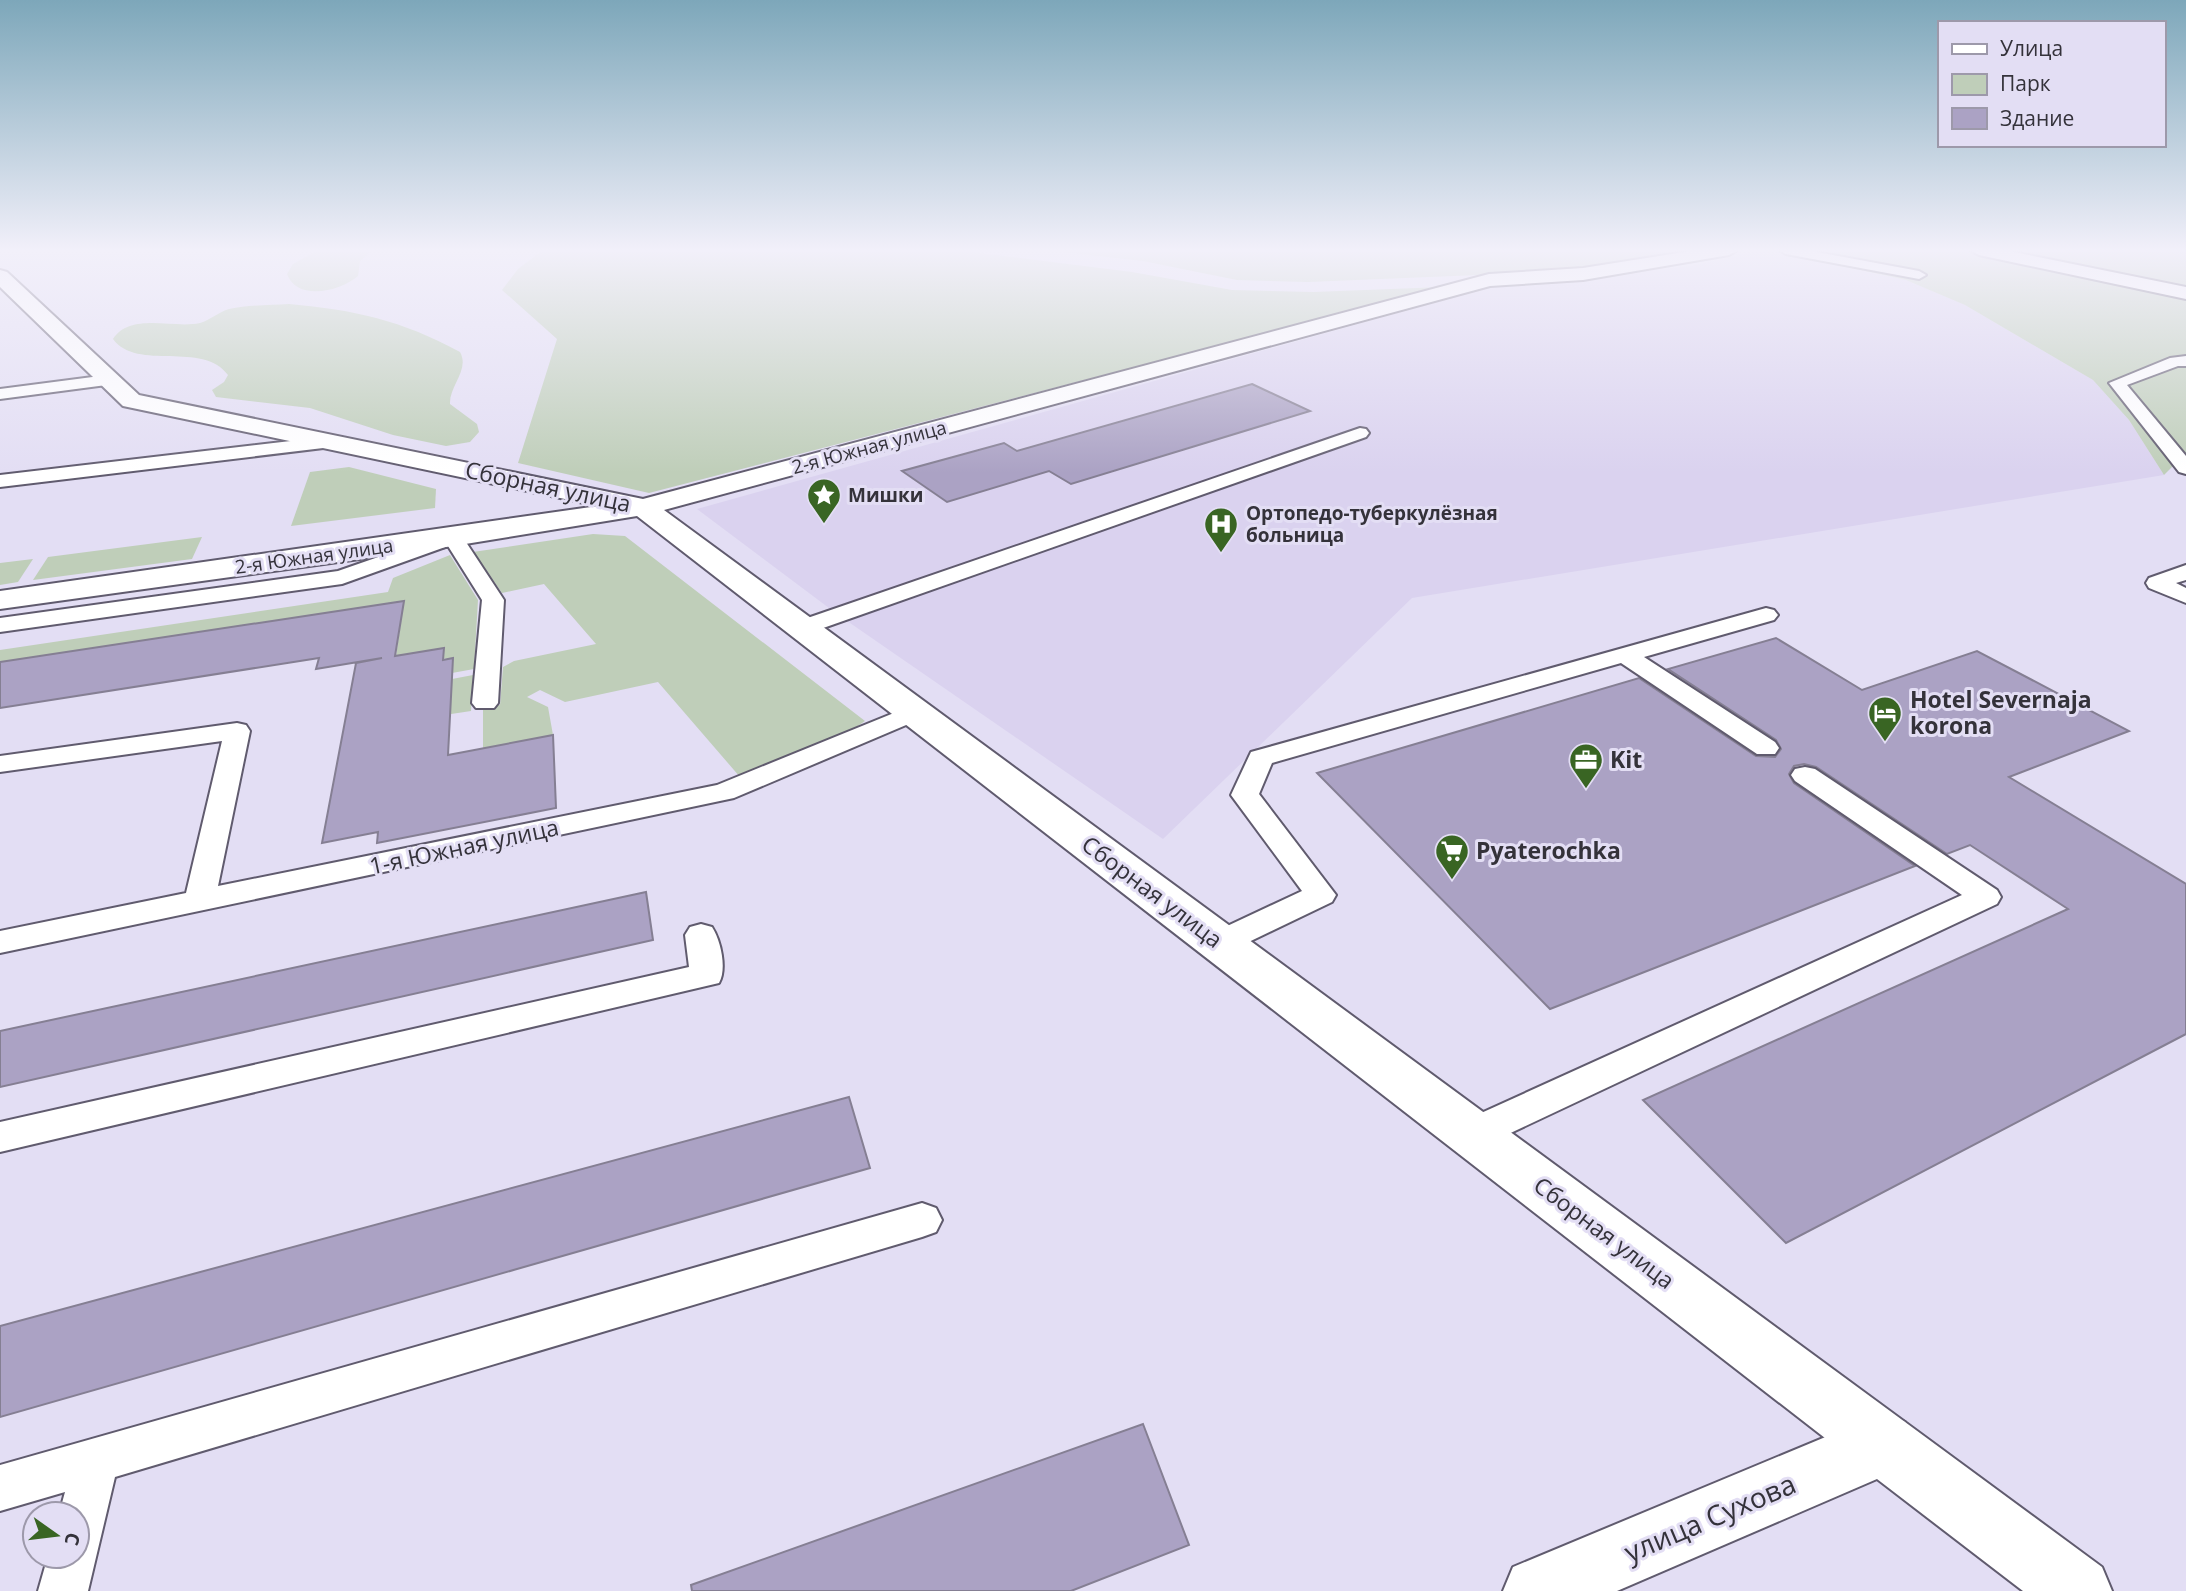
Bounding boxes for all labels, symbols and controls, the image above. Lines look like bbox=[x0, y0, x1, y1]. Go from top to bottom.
legend bbox=[1938, 21, 2165, 147]
text: Улица bbox=[2000, 34, 2063, 62]
text: Парк bbox=[2000, 69, 2051, 97]
text: Здание bbox=[2000, 104, 2074, 132]
street label: 2-я Южная улица bbox=[789, 414, 949, 480]
street label: Сборная улица bbox=[462, 453, 634, 519]
place icon: Мишки bbox=[805, 476, 843, 525]
place label: Мишки bbox=[848, 482, 923, 508]
place label: Ортопедо-туберкулёзная больница bbox=[1246, 500, 1498, 548]
hospital icon: Ортопедо-туберкулёзная больница bbox=[1202, 505, 1240, 554]
street label: 2-я Южная улица bbox=[233, 532, 395, 580]
place label: Hotel Severnaja korona bbox=[1910, 683, 2092, 741]
hotel icon: Hotel Severnaja korona bbox=[1866, 694, 1904, 743]
office icon: Kit bbox=[1567, 741, 1605, 790]
place label: Kit bbox=[1610, 743, 1642, 775]
street label: 1-я Южная улица bbox=[366, 810, 561, 882]
street label: Сборная улица bbox=[1076, 828, 1230, 955]
supermarket icon: Pyaterochka bbox=[1433, 832, 1471, 881]
place label: Pyaterochka bbox=[1476, 834, 1621, 866]
street label: Сборная улица bbox=[1528, 1169, 1682, 1296]
street label: улица Сухова bbox=[1618, 1464, 1801, 1570]
north arrow bbox=[21, 1500, 91, 1570]
text: С bbox=[58, 1530, 87, 1548]

